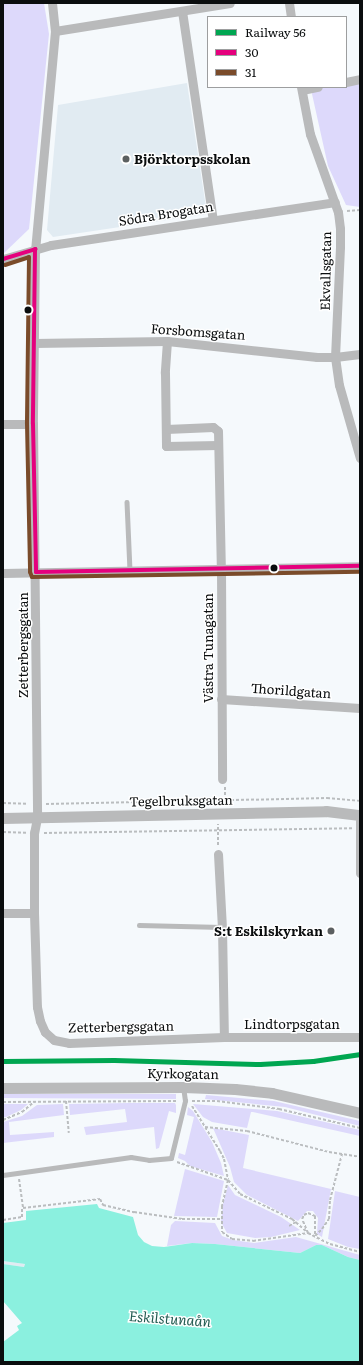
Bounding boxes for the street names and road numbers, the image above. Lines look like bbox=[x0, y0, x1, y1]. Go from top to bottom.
street label: Södra Brogatan bbox=[118, 199, 214, 229]
street label: Ekvallsgatan bbox=[318, 231, 334, 311]
street label: Forsbomsgatan bbox=[150, 321, 246, 343]
street label: Zetterbergsgatan bbox=[15, 592, 31, 698]
street label: Västra Tunagatan bbox=[200, 593, 216, 703]
street label: Thorildgatan bbox=[250, 680, 332, 702]
street label: Tegelbruksgatan bbox=[129, 792, 233, 810]
street label: Lindtorpsgatan bbox=[244, 1016, 340, 1032]
street label: Zetterbergsgatan bbox=[68, 1018, 174, 1036]
street label: Kyrkogatan bbox=[147, 1066, 219, 1082]

